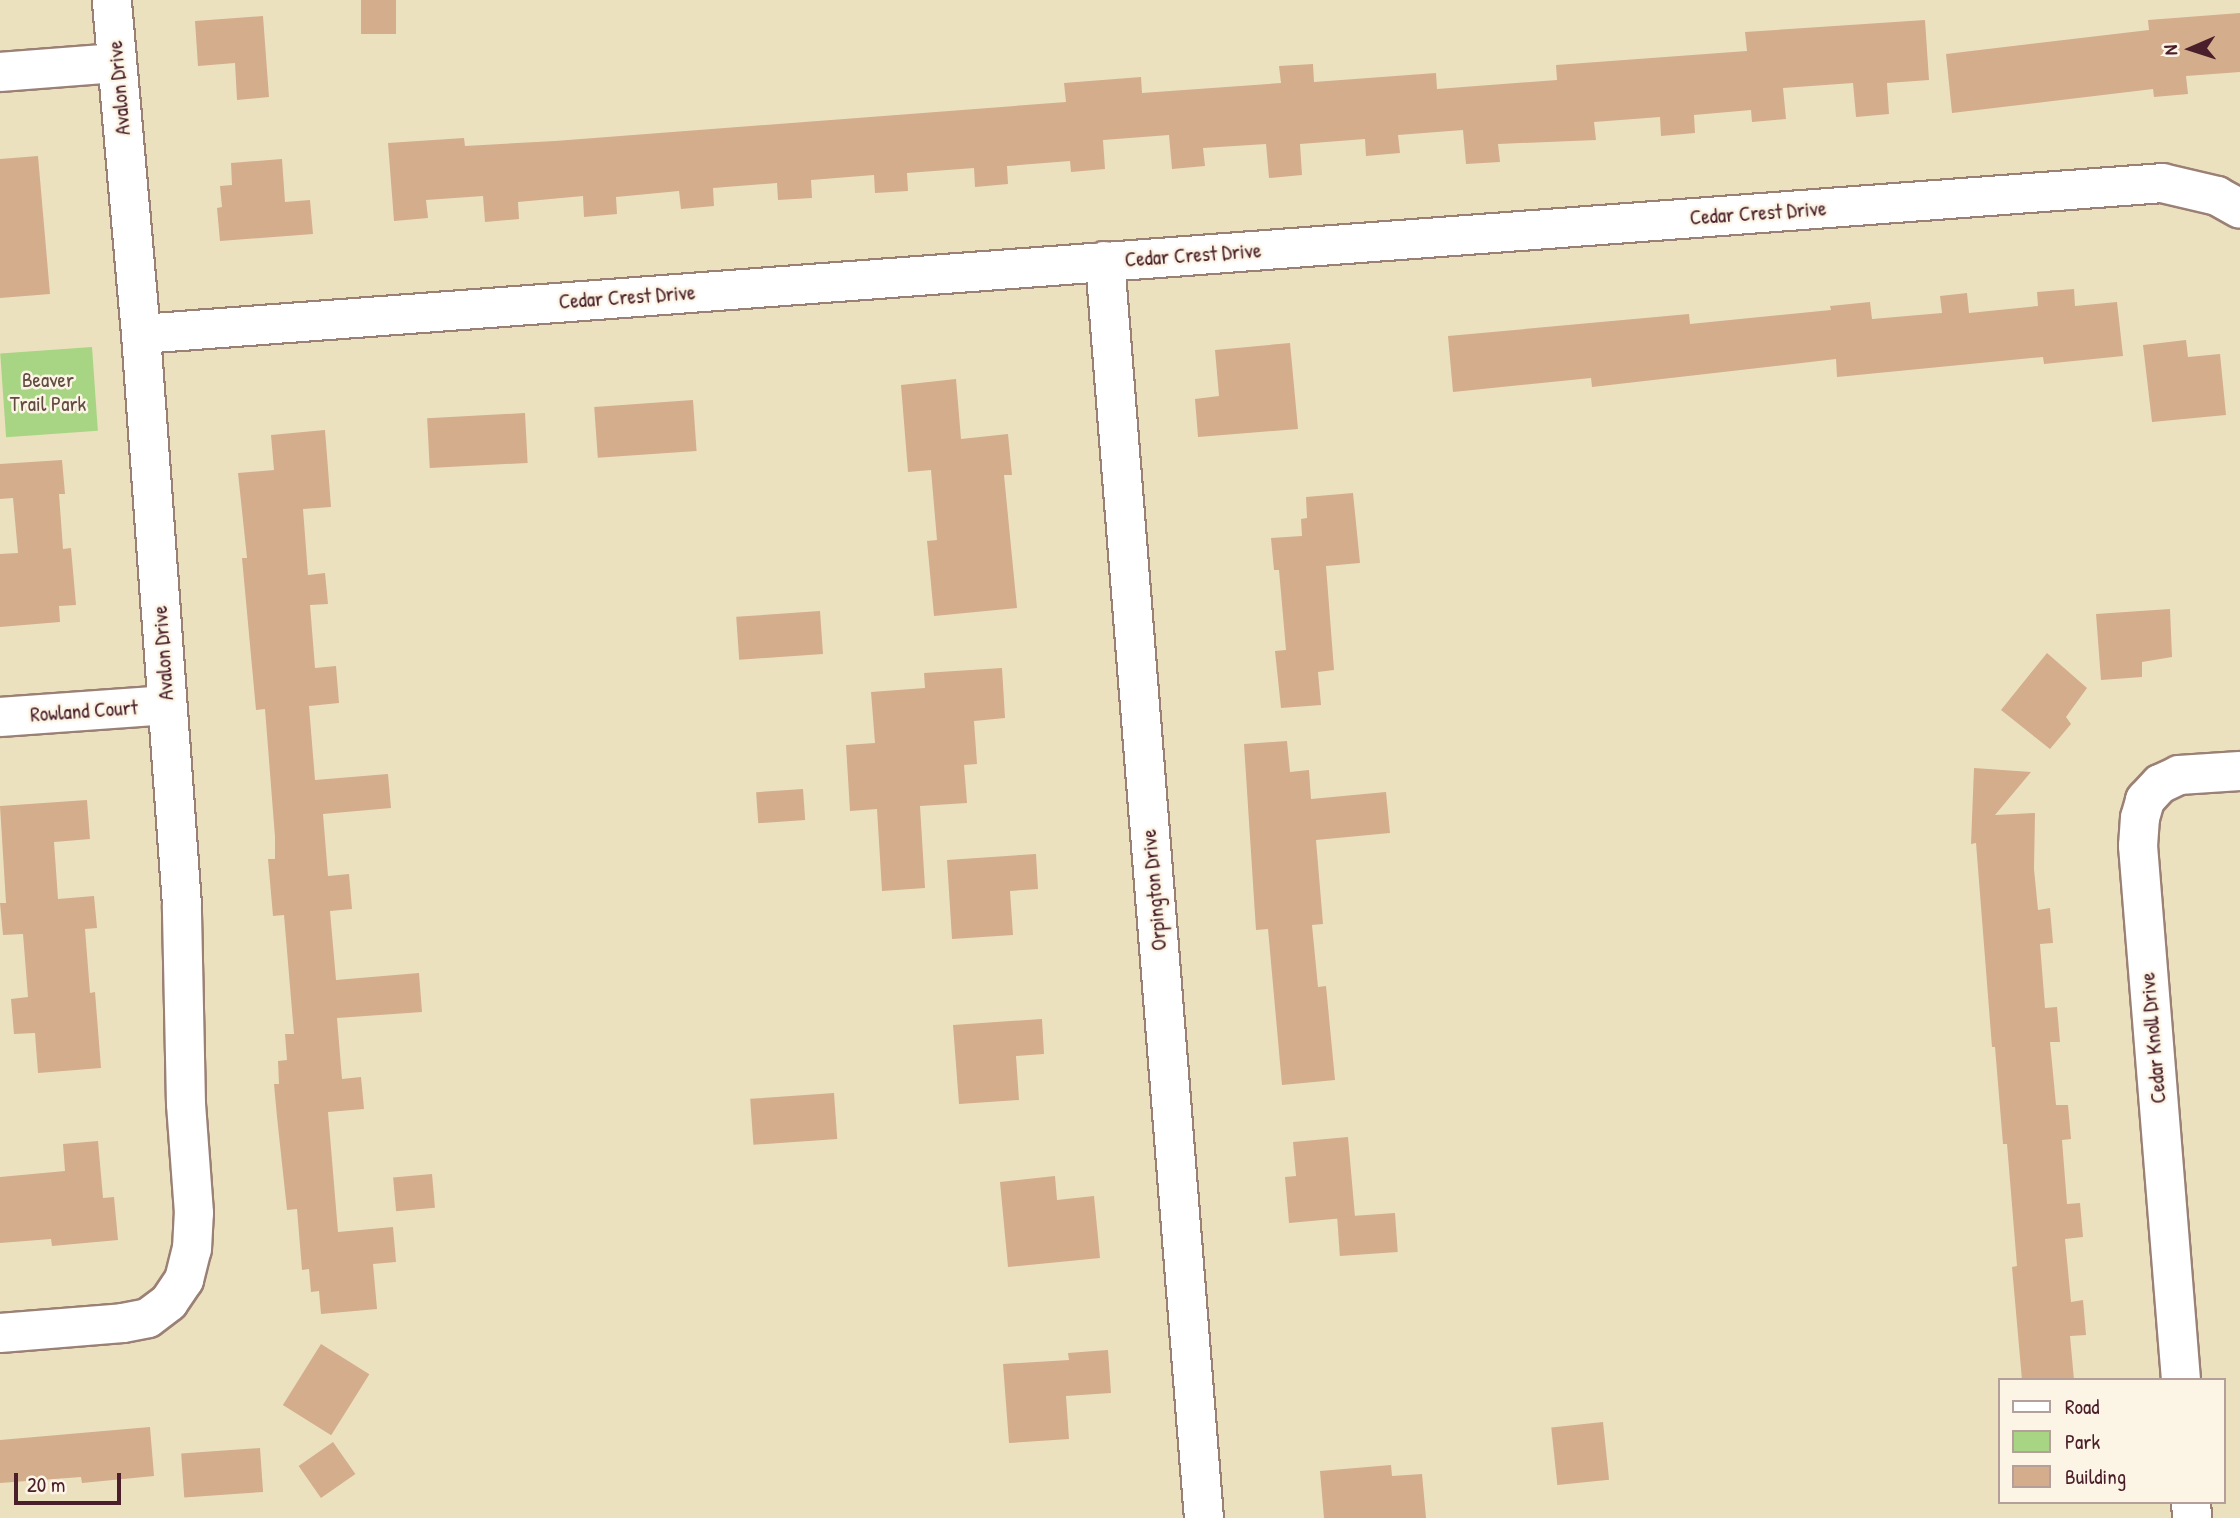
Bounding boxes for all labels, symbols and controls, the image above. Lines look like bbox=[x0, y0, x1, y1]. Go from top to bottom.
north arrow bbox=[2156, 14, 2226, 84]
street label: Avalon Drive bbox=[102, 40, 136, 136]
text: N bbox=[2157, 44, 2183, 56]
street label: Cedar Crest Drive bbox=[1689, 196, 1827, 230]
street label: Cedar Crest Drive bbox=[1124, 238, 1262, 272]
street label: Cedar Crest Drive bbox=[558, 280, 696, 314]
park label: Beaver Trail Park bbox=[10, 367, 86, 417]
street label: Avalon Drive bbox=[147, 605, 179, 701]
street label: Rowland Court bbox=[29, 695, 139, 727]
street label: Orpington Drive bbox=[1136, 828, 1172, 952]
street label: Cedar Knoll Drive bbox=[2135, 971, 2171, 1105]
legend bbox=[1998, 1378, 2226, 1504]
text: Road bbox=[2065, 1392, 2099, 1421]
text: Park bbox=[2065, 1427, 2100, 1456]
scale bar bbox=[18, 1458, 124, 1502]
text: Building bbox=[2065, 1462, 2126, 1491]
text: 20 m bbox=[27, 1470, 65, 1499]

